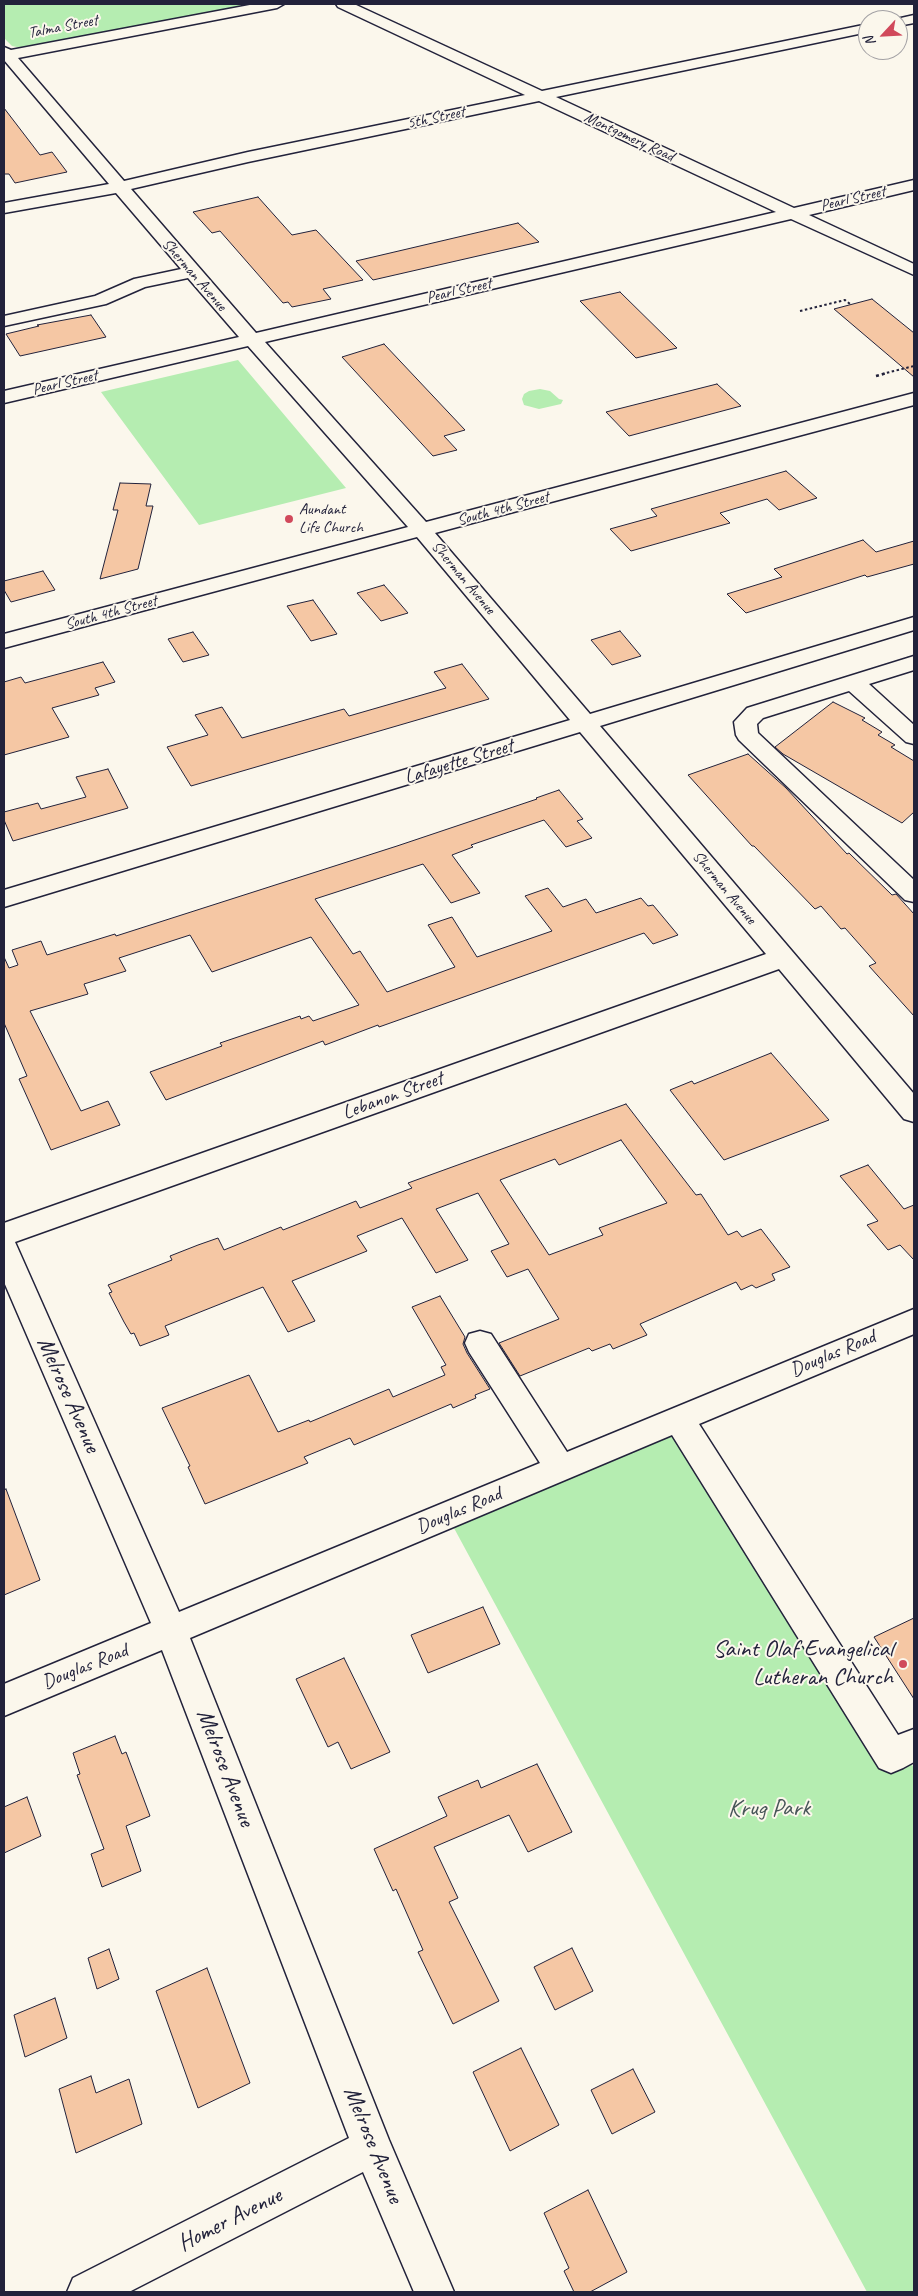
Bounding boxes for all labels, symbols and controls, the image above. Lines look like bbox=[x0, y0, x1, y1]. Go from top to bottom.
north arrow bbox=[858, 10, 908, 60]
street label: Talma Street bbox=[27, 11, 99, 43]
text: N bbox=[860, 34, 879, 49]
street label: 5th Street bbox=[405, 103, 467, 133]
street label: Montgomery Road bbox=[581, 108, 677, 166]
street label: Pearl Street bbox=[819, 182, 887, 216]
street label: Sherman Avenue bbox=[157, 235, 231, 315]
street label: Pearl Street bbox=[425, 274, 493, 308]
street label: Pearl Street bbox=[31, 366, 99, 400]
street label: South 4th Street bbox=[455, 488, 551, 530]
place label: Aundant Life Church bbox=[299, 500, 363, 538]
marker: Aundant Life Church bbox=[283, 513, 295, 525]
street label: Sherman Avenue bbox=[427, 537, 499, 619]
street label: South 4th Street bbox=[63, 592, 159, 634]
street label: Lafayette Street bbox=[402, 734, 516, 790]
street label: Sherman Avenue bbox=[688, 847, 760, 929]
street label: Lebanon Street bbox=[339, 1067, 447, 1125]
street label: Douglas Road bbox=[787, 1325, 879, 1383]
street label: Melrose Avenue bbox=[30, 1333, 106, 1457]
street label: Douglas Road bbox=[413, 1482, 505, 1540]
place label: Saint Olaf Evangelical Lutheran Church bbox=[713, 1636, 893, 1692]
street label: Douglas Road bbox=[39, 1639, 131, 1695]
marker: Saint Olaf Evangelical Lutheran Church bbox=[897, 1658, 909, 1670]
street label: Melrose Avenue bbox=[189, 1705, 261, 1831]
park label: Krug Park bbox=[728, 1795, 810, 1823]
street label: Melrose Avenue bbox=[337, 2082, 409, 2208]
street label: Homer Avenue bbox=[173, 2182, 287, 2258]

